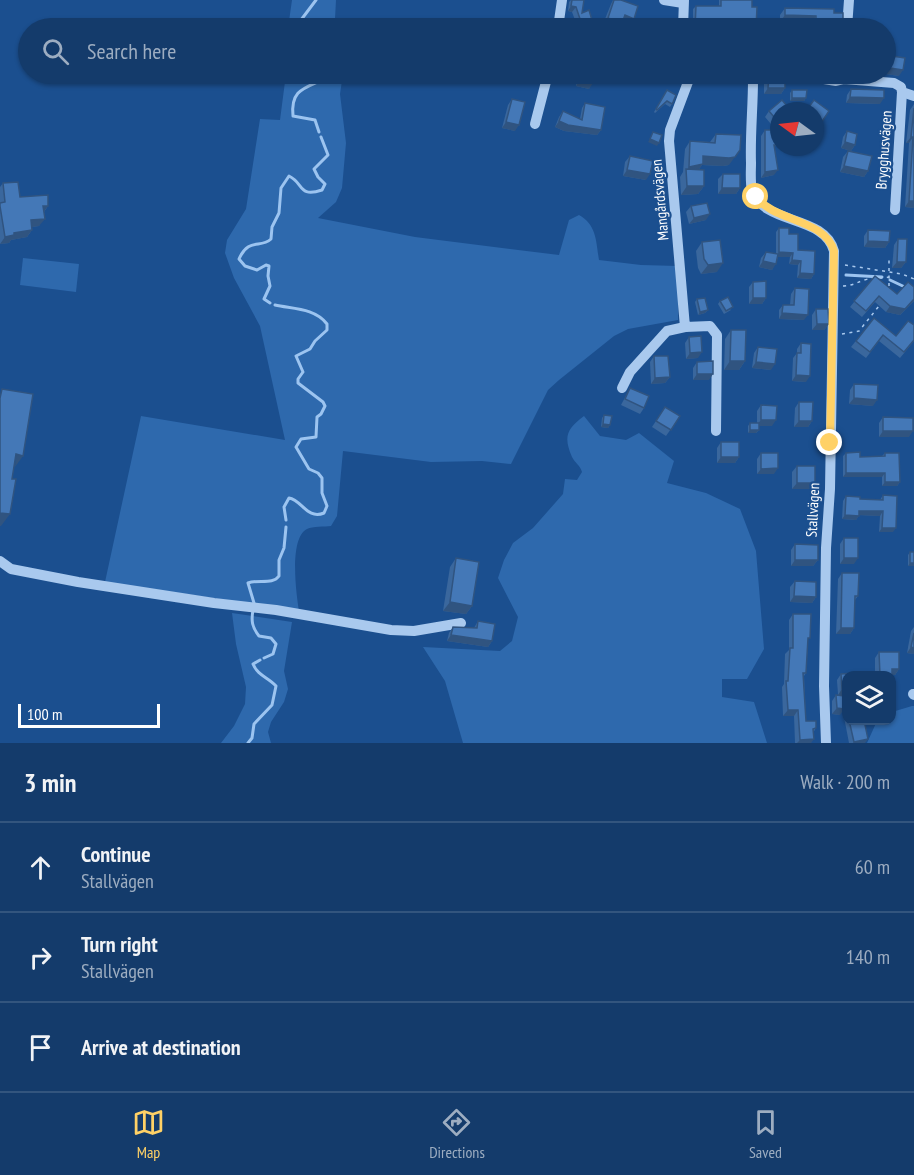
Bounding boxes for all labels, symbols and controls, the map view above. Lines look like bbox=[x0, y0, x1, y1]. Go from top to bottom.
search box bbox=[18, 18, 896, 84]
icon: search bbox=[39, 35, 72, 68]
text: Search here bbox=[87, 37, 176, 65]
north arrow bbox=[770, 102, 824, 156]
street label: Brygghusvägen bbox=[871, 110, 896, 190]
street label: Mangårdsvägen bbox=[646, 159, 673, 241]
route start bbox=[742, 183, 768, 209]
route end bbox=[816, 429, 842, 455]
street label: Stallvägen bbox=[802, 482, 823, 538]
map controls bbox=[842, 671, 896, 725]
button: layers bbox=[842, 671, 896, 725]
scale bar bbox=[18, 701, 160, 728]
text: 100 m bbox=[27, 704, 62, 724]
text: 3 min bbox=[24, 766, 77, 799]
text: Walk · 200 m bbox=[800, 769, 890, 795]
text: Continue bbox=[81, 840, 151, 868]
icon: ahead bbox=[24, 851, 57, 884]
text: 60 m bbox=[855, 854, 890, 880]
text: Stallvägen bbox=[81, 868, 154, 894]
text: Turn right bbox=[81, 930, 158, 958]
icon: right bbox=[24, 941, 57, 974]
text: 140 m bbox=[846, 944, 890, 970]
text: Stallvägen bbox=[81, 958, 154, 984]
icon: arrive bbox=[24, 1031, 57, 1064]
text: Arrive at destination bbox=[81, 1033, 241, 1061]
tab: Map bbox=[132, 1106, 165, 1162]
tab: Directions bbox=[429, 1106, 485, 1162]
tab: Saved bbox=[749, 1106, 782, 1162]

